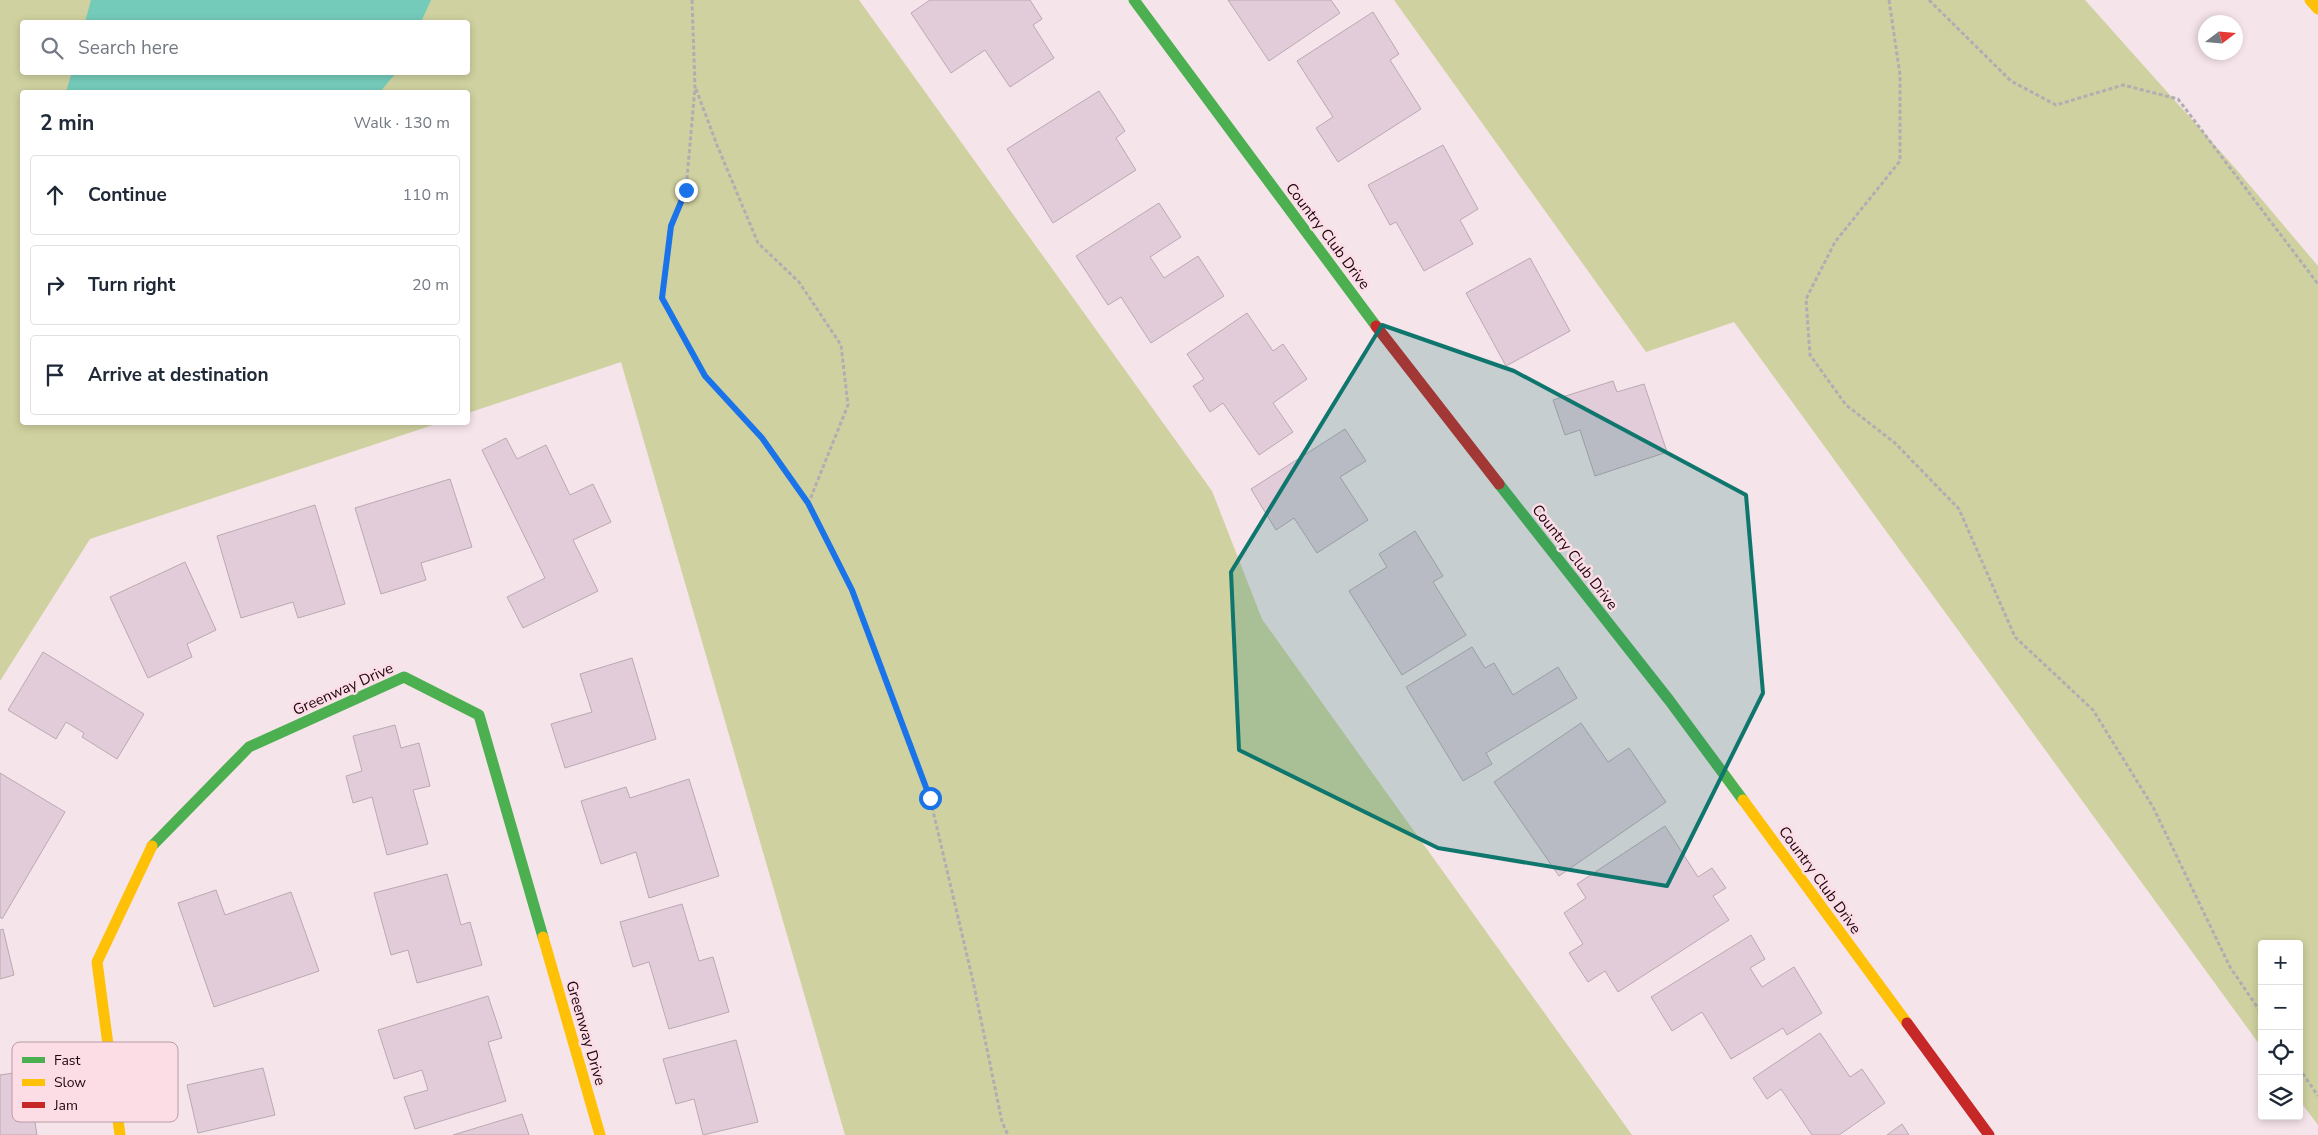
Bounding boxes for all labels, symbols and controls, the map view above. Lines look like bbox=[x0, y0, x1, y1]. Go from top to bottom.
north arrow bbox=[2198, 15, 2243, 60]
search box bbox=[20, 20, 470, 75]
icon: search bbox=[38, 34, 66, 62]
text: Search here bbox=[78, 35, 179, 61]
text: 2 min bbox=[40, 109, 94, 137]
text: Walk · 130 m bbox=[354, 112, 450, 134]
route end bbox=[675, 179, 698, 202]
street label: Country Club Drive bbox=[1281, 179, 1375, 293]
icon: ahead bbox=[41, 181, 69, 209]
text: Continue bbox=[88, 182, 167, 208]
text: 110 m bbox=[402, 184, 449, 206]
icon: right bbox=[41, 271, 69, 299]
text: Turn right bbox=[88, 272, 175, 298]
text: 20 m bbox=[412, 274, 449, 296]
icon: arrive bbox=[41, 361, 69, 389]
text: Arrive at destination bbox=[88, 362, 269, 388]
street label: Country Club Drive bbox=[1528, 500, 1622, 614]
street label: Greenway Drive bbox=[290, 658, 396, 720]
route start bbox=[919, 787, 942, 810]
street label: Country Club Drive bbox=[1774, 822, 1866, 938]
map controls bbox=[2258, 940, 2303, 1120]
button: + bbox=[2258, 940, 2303, 985]
street label: Greenway Drive bbox=[561, 978, 611, 1088]
button: − bbox=[2258, 985, 2303, 1030]
button: locate bbox=[2258, 1030, 2303, 1075]
legend bbox=[12, 1042, 178, 1122]
text: Fast bbox=[54, 1051, 80, 1070]
text: Slow bbox=[54, 1073, 86, 1092]
button: layers bbox=[2258, 1075, 2303, 1120]
text: Jam bbox=[53, 1096, 78, 1115]

